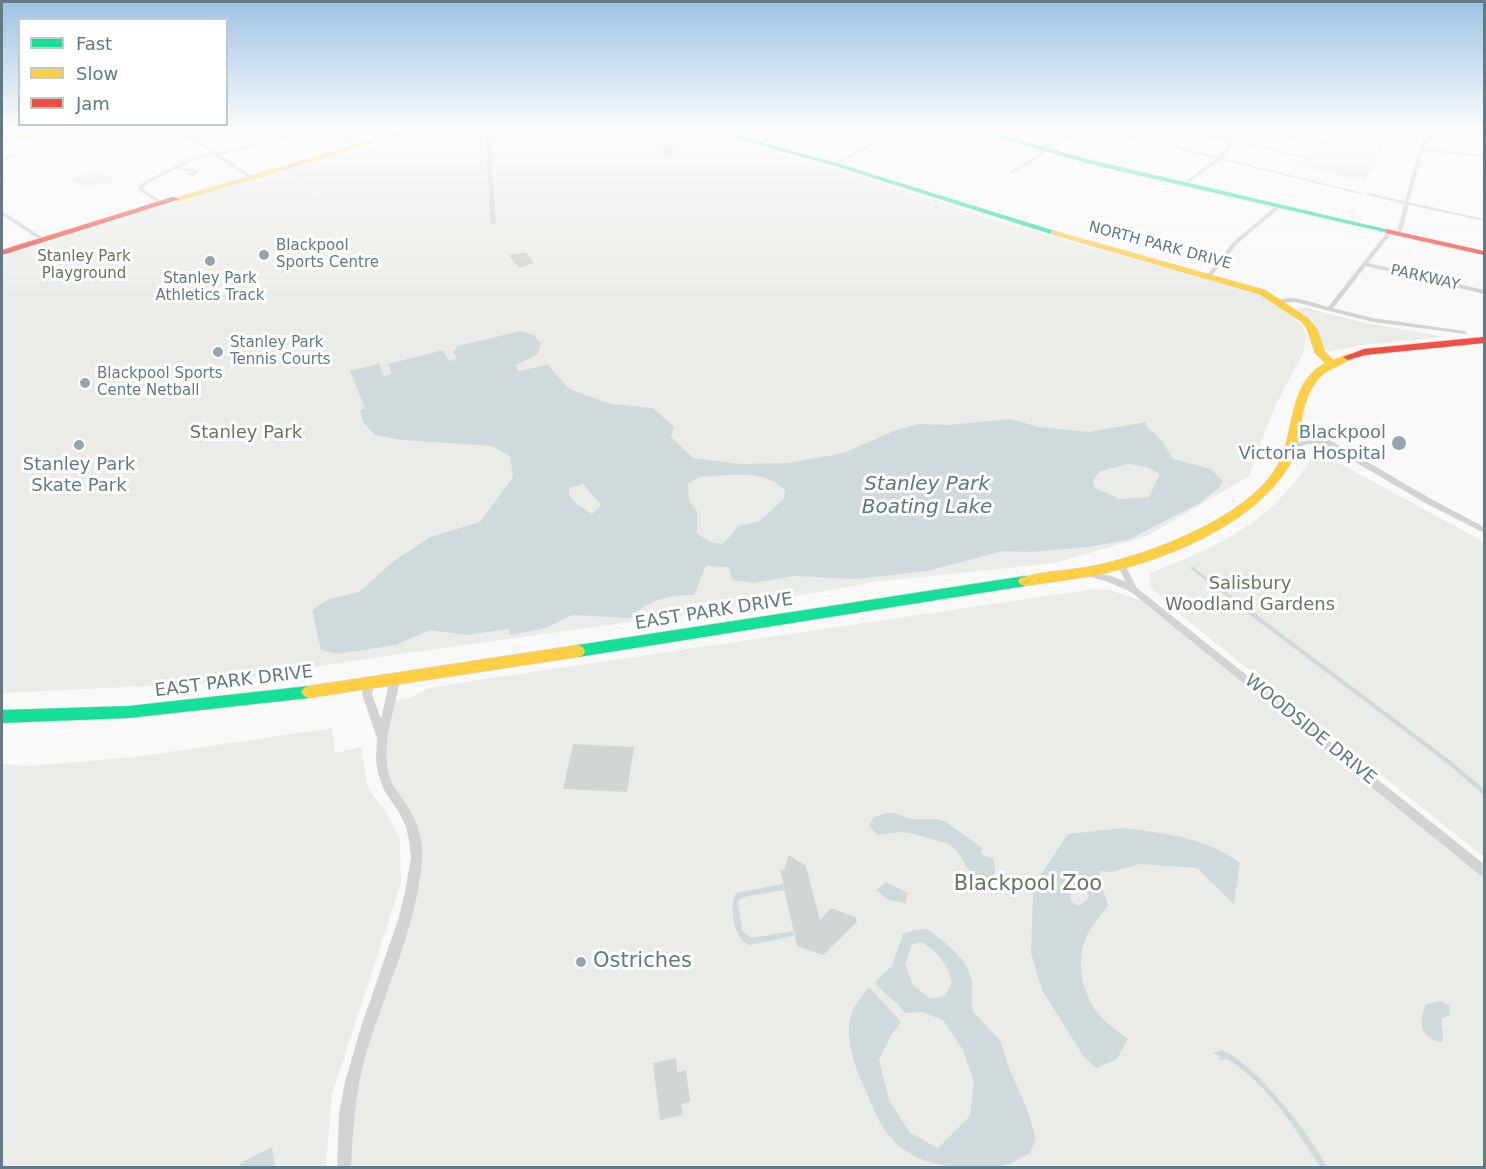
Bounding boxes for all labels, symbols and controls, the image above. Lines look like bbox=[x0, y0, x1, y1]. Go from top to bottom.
legend bbox=[18, 18, 228, 126]
text: Fast bbox=[76, 33, 112, 54]
text: Slow bbox=[76, 63, 118, 84]
text: Jam bbox=[76, 93, 110, 114]
street label: NORTH PARK DRIVE bbox=[1087, 218, 1233, 274]
place label: Blackpool Sports Centre bbox=[276, 237, 379, 272]
park label: Stanley Park Playground bbox=[37, 248, 131, 283]
marker: Blackpool Sports Centre bbox=[257, 248, 271, 262]
marker: Stanley Park Athletics Track bbox=[203, 254, 217, 268]
street label: PARKWAY bbox=[1389, 261, 1461, 295]
place label: Stanley Park Athletics Track bbox=[156, 270, 264, 305]
place label: Stanley Park Tennis Courts bbox=[230, 334, 331, 369]
marker: Stanley Park Tennis Courts bbox=[211, 345, 225, 359]
place label: Blackpool Sports Cente Netball bbox=[97, 365, 222, 400]
marker: Blackpool Sports Cente Netball bbox=[78, 376, 92, 390]
park label: Stanley Park bbox=[190, 422, 302, 444]
place label: Blackpool Victoria Hospital bbox=[1239, 422, 1386, 464]
marker: Blackpool Victoria Hospital bbox=[1390, 434, 1408, 452]
marker: Stanley Park Skate Park bbox=[72, 438, 86, 452]
place label: Stanley Park Skate Park bbox=[23, 454, 135, 496]
water label: Stanley Park Boating Lake bbox=[862, 473, 992, 520]
park label: Salisbury Woodland Gardens bbox=[1165, 573, 1335, 616]
street label: EAST PARK DRIVE bbox=[634, 589, 794, 635]
street label: EAST PARK DRIVE bbox=[154, 662, 314, 702]
street label: WOODSIDE DRIVE bbox=[1240, 670, 1380, 790]
park label: Blackpool Zoo bbox=[954, 872, 1102, 898]
place label: Ostriches bbox=[593, 949, 692, 975]
marker: Ostriches bbox=[574, 955, 588, 969]

